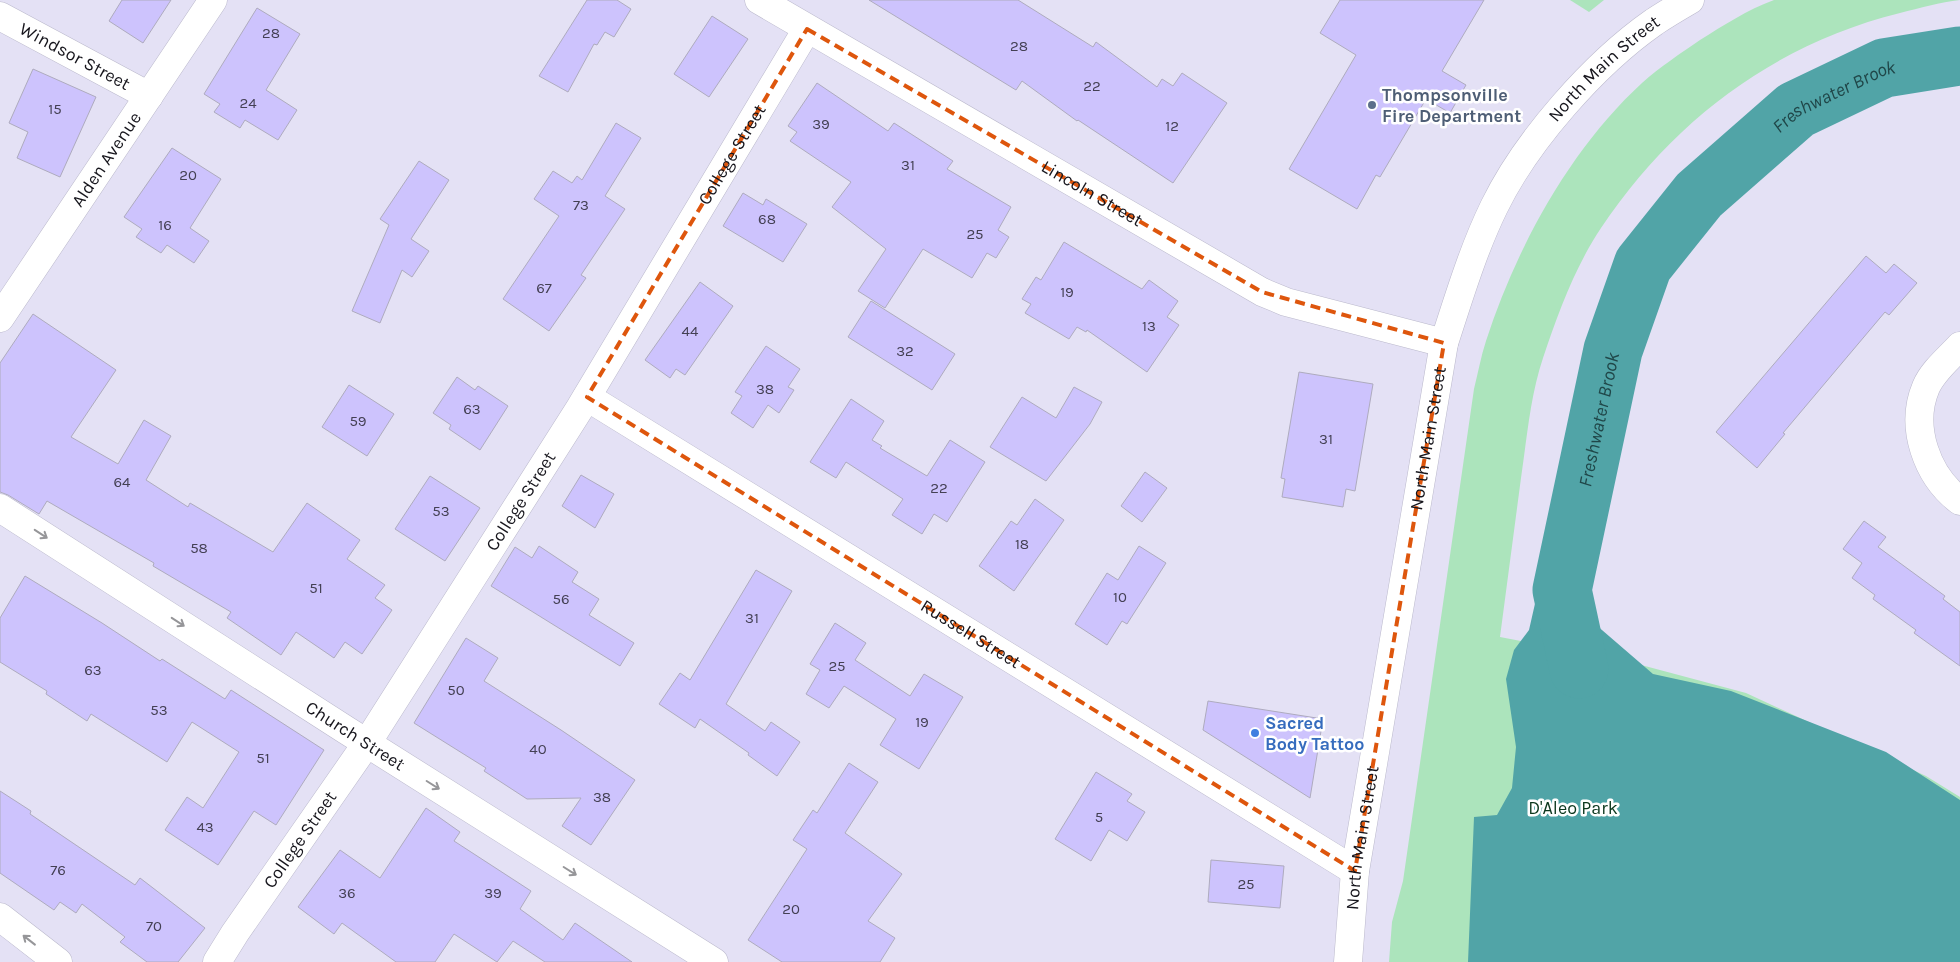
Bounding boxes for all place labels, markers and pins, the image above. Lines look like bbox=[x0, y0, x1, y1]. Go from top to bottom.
place label: Thompsonville Fire Department bbox=[1382, 84, 1521, 127]
marker: Thompsonville Fire Department bbox=[1366, 99, 1378, 111]
place label: Sacred Body Tattoo bbox=[1265, 712, 1365, 755]
marker: Sacred Body Tattoo bbox=[1249, 727, 1261, 739]

